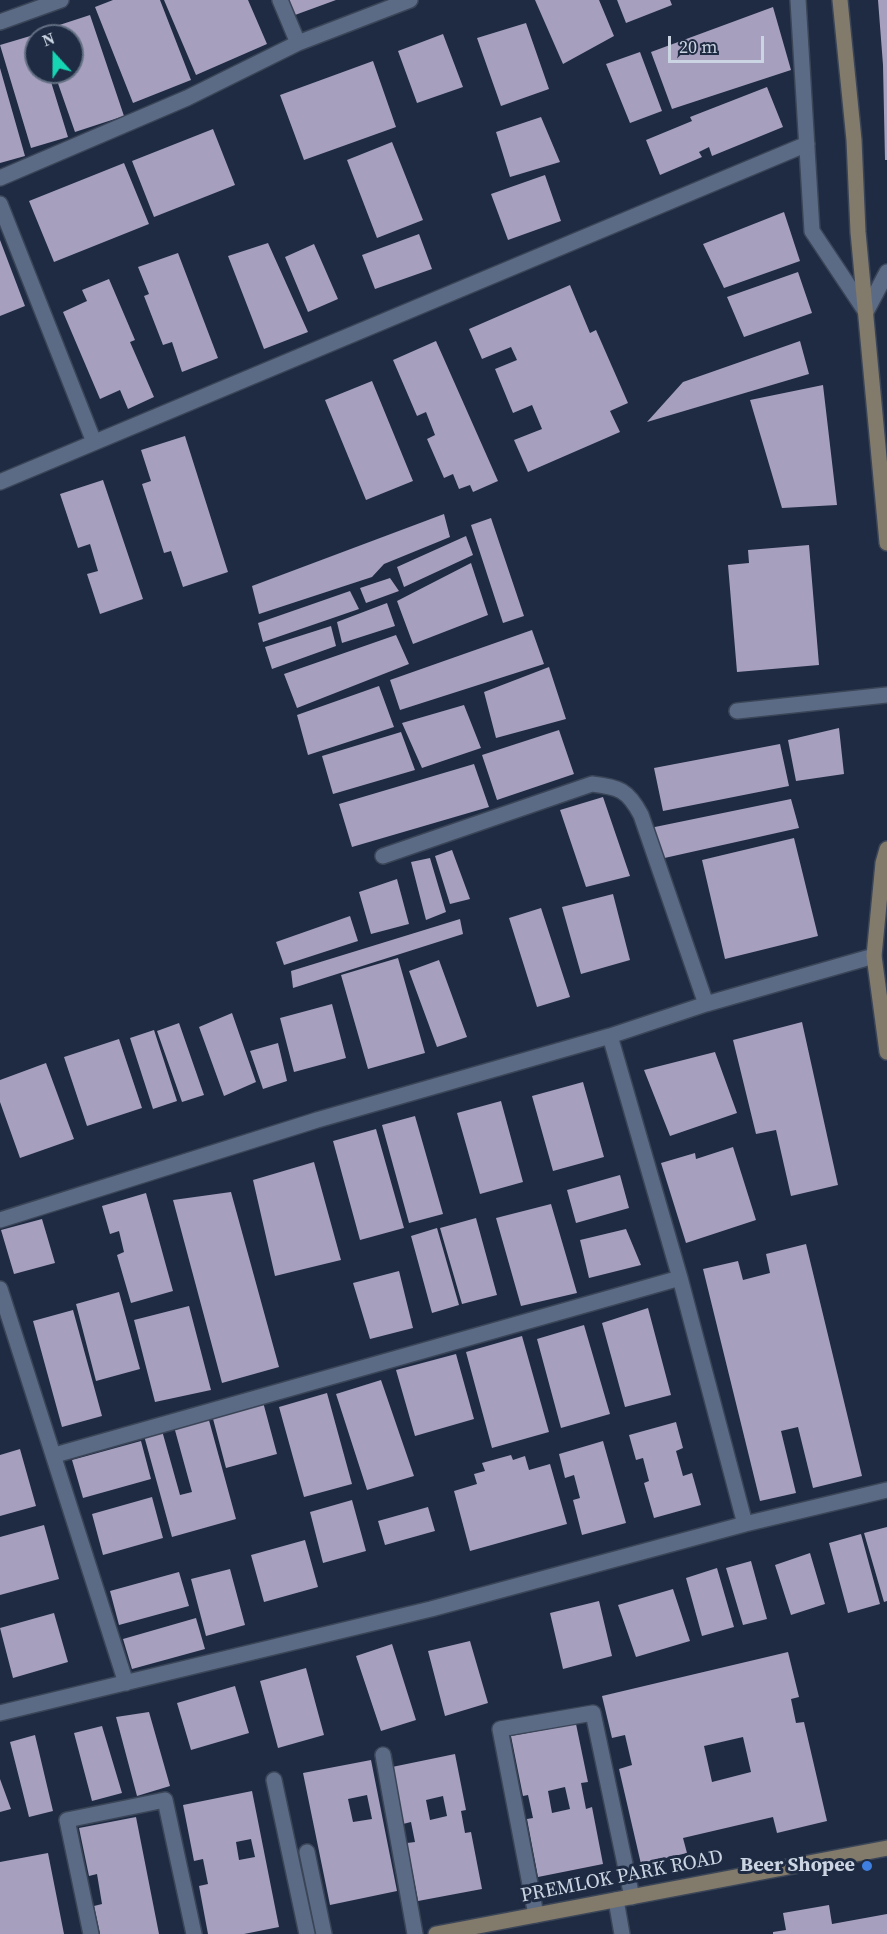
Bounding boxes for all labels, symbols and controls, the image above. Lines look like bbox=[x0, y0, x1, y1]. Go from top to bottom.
north arrow bbox=[24, 24, 84, 84]
scale bar bbox=[671, 24, 767, 62]
text: N bbox=[39, 27, 58, 51]
text: 20 m bbox=[679, 34, 717, 59]
street label: PREMLOK PARK ROAD bbox=[519, 1846, 725, 1908]
place label: Beer Shopee bbox=[740, 1854, 855, 1878]
marker: Beer Shopee bbox=[860, 1859, 874, 1873]

